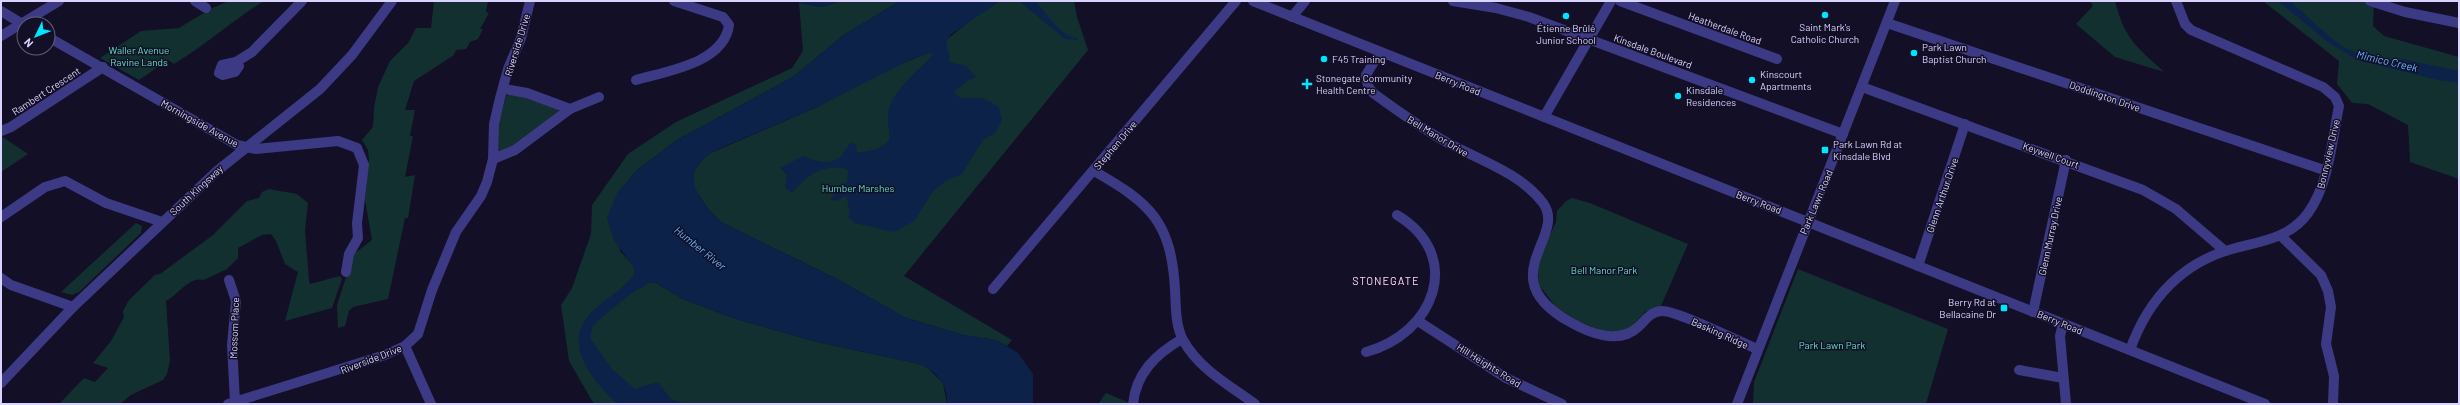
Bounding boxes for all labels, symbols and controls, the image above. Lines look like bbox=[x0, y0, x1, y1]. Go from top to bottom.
street label: Heatherdale Road bbox=[1687, 9, 1763, 47]
marker: Saint Mark's Catholic Church bbox=[1820, 10, 1830, 20]
marker: Étienne Brûlé Junior School bbox=[1561, 11, 1571, 21]
street label: Riverside Drive bbox=[502, 12, 532, 78]
north arrow bbox=[16, 16, 56, 56]
place label: Saint Mark's Catholic Church bbox=[1791, 21, 1859, 45]
place label: Étienne Brûlé Junior School bbox=[1536, 22, 1596, 46]
street label: Kinsdale Boulevard bbox=[1612, 31, 1694, 71]
text: N bbox=[21, 36, 36, 50]
place label: Park Lawn Baptist Church bbox=[1922, 41, 1986, 65]
park label: Waller Avenue Ravine Lands bbox=[109, 44, 169, 68]
water label: Mimico Creek bbox=[2355, 47, 2420, 74]
marker: Park Lawn Baptist Church bbox=[1909, 48, 1919, 58]
place label: F45 Training bbox=[1332, 53, 1385, 65]
marker: F45 Training bbox=[1319, 54, 1329, 64]
street label: Rambert Crescent bbox=[10, 64, 83, 118]
street label: Berry Road bbox=[1434, 68, 1482, 98]
place label: Kinscourt Apartments bbox=[1760, 68, 1812, 92]
place label: Stonegate Community Health Centre bbox=[1316, 72, 1413, 96]
marker: Kinscourt Apartments bbox=[1747, 75, 1757, 85]
marker: Stonegate Community Health Centre bbox=[1301, 78, 1313, 90]
street label: Doddington Drive bbox=[2068, 78, 2142, 114]
place label: Kinsdale Residences bbox=[1686, 84, 1736, 108]
marker: Kinsdale Residences bbox=[1673, 91, 1683, 101]
street label: Morningside Avenue bbox=[159, 97, 241, 149]
street label: Bell Manor Drive bbox=[1405, 113, 1471, 159]
street label: Stephen Drive bbox=[1091, 118, 1139, 172]
street label: Bonnyview Drive bbox=[2314, 118, 2342, 190]
place label: Park Lawn Rd at Kinsdale Blvd bbox=[1833, 138, 1903, 162]
street label: Keywell Court bbox=[2021, 139, 2081, 171]
marker: Park Lawn Rd at Kinsdale Blvd bbox=[1820, 145, 1830, 155]
street label: Glenn Arthur Drive bbox=[1924, 156, 1960, 234]
street label: South Kingsway bbox=[167, 162, 225, 218]
street label: Park Lawn Road bbox=[1797, 168, 1835, 236]
park label: Humber Marshes bbox=[822, 182, 894, 194]
street label: Berry Road bbox=[1734, 188, 1784, 216]
street label: Glenn Murray Drive bbox=[2036, 196, 2064, 276]
water label: Humber River bbox=[672, 223, 730, 273]
park label: Bell Manor Park bbox=[1571, 264, 1637, 276]
district label: STONEGATE bbox=[1352, 274, 1420, 287]
place label: Berry Rd at Bellacaine Dr bbox=[1939, 296, 1996, 320]
street label: Mossom Place bbox=[227, 297, 241, 359]
marker: Berry Rd at Bellacaine Dr bbox=[1999, 303, 2009, 313]
street label: Berry Road bbox=[2036, 307, 2084, 337]
street label: Basking Ridge bbox=[1690, 315, 1750, 351]
park label: Park Lawn Park bbox=[1799, 339, 1865, 351]
street label: Hill Heights Road bbox=[1455, 340, 1523, 390]
street label: Riverside Drive bbox=[339, 342, 403, 376]

